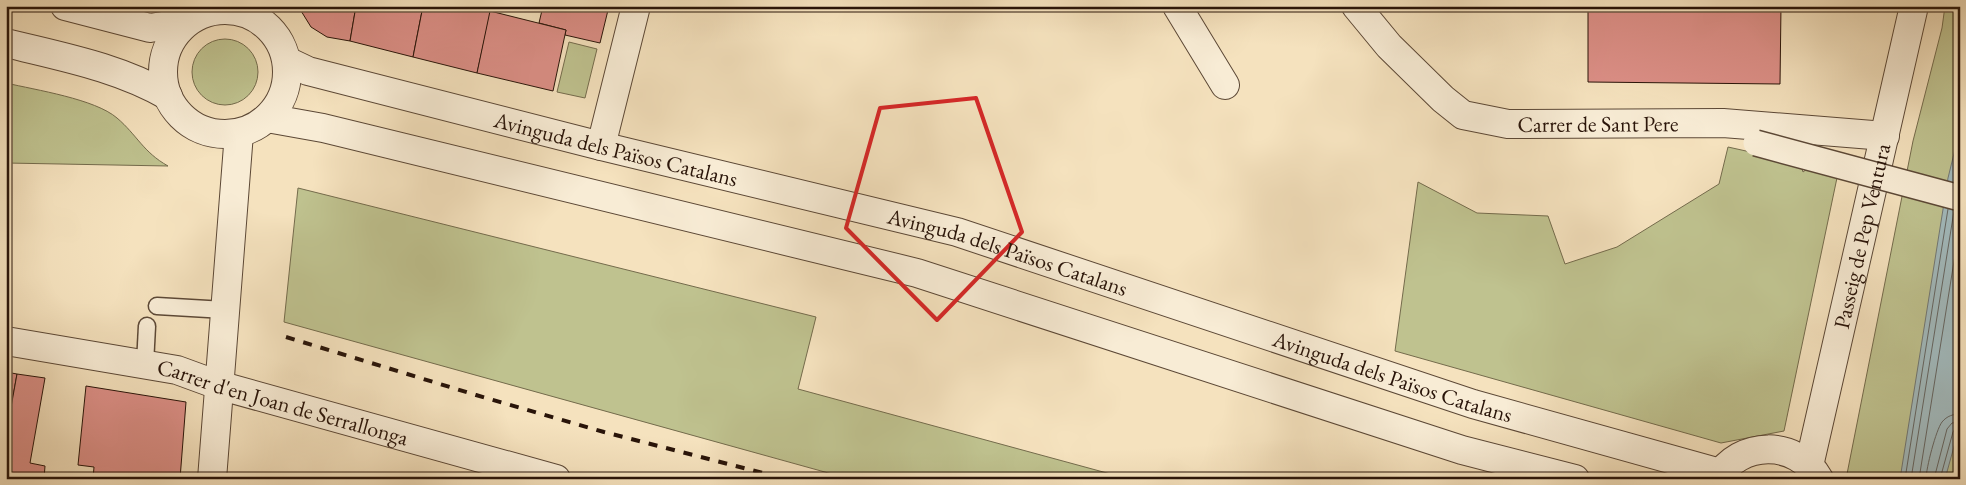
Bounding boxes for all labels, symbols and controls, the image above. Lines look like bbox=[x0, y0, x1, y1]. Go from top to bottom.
street label: Avinguda dels Països Catalans bbox=[490, 104, 741, 193]
street label: Carrer de Sant Pere bbox=[1517, 109, 1679, 138]
street label: Passeig de Pep Ventura bbox=[1826, 140, 1897, 331]
street label: Avinguda dels Països Catalans bbox=[884, 201, 1131, 302]
street label: Avinguda dels Països Catalans bbox=[1268, 324, 1516, 429]
street label: Carrer d'en Joan de Serrallonga bbox=[155, 352, 412, 452]

